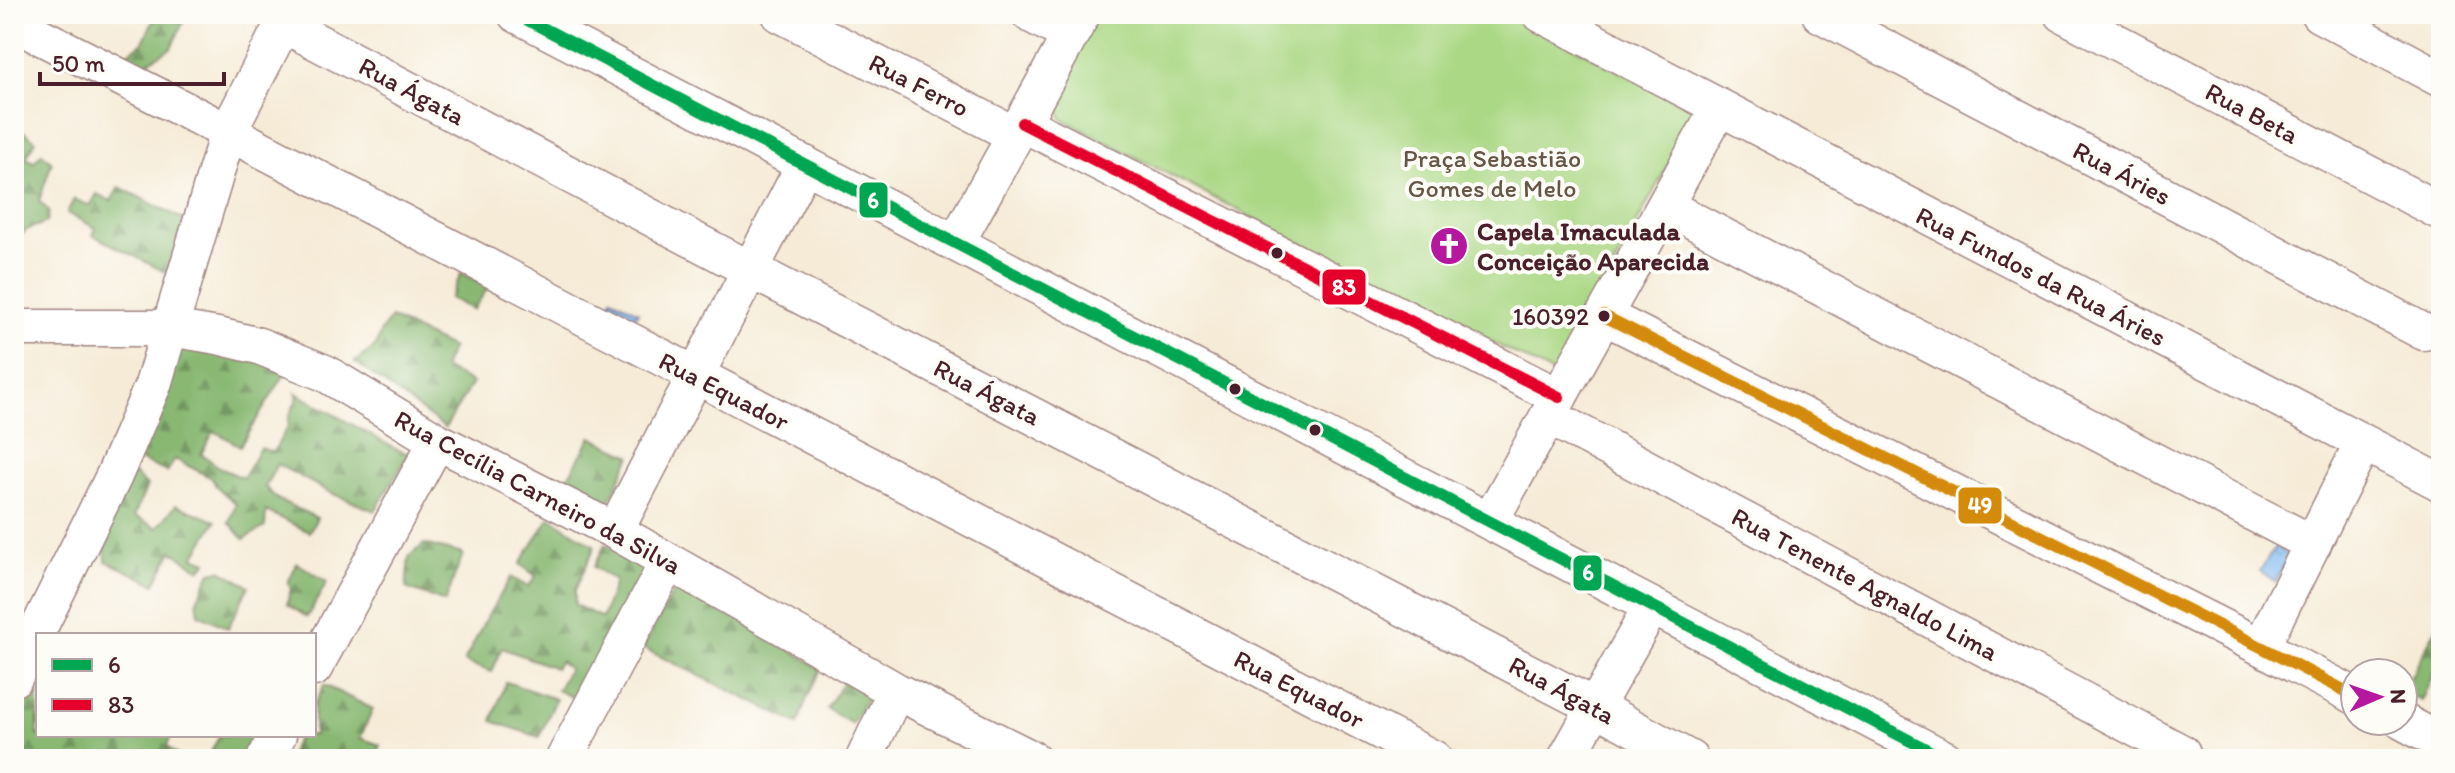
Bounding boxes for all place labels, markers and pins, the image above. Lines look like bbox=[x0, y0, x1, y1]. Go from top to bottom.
place label: Capela Imaculada Conceição Aparecida bbox=[1477, 215, 1709, 277]
church icon: Capela Imaculada Conceição Aparecida bbox=[1428, 225, 1470, 267]
unlabelled marker bbox=[1269, 245, 1285, 261]
place label: 160392 bbox=[1512, 302, 1589, 331]
marker: 160392 bbox=[1596, 308, 1612, 324]
unlabelled marker bbox=[1227, 381, 1243, 397]
unlabelled marker bbox=[1307, 422, 1323, 438]

